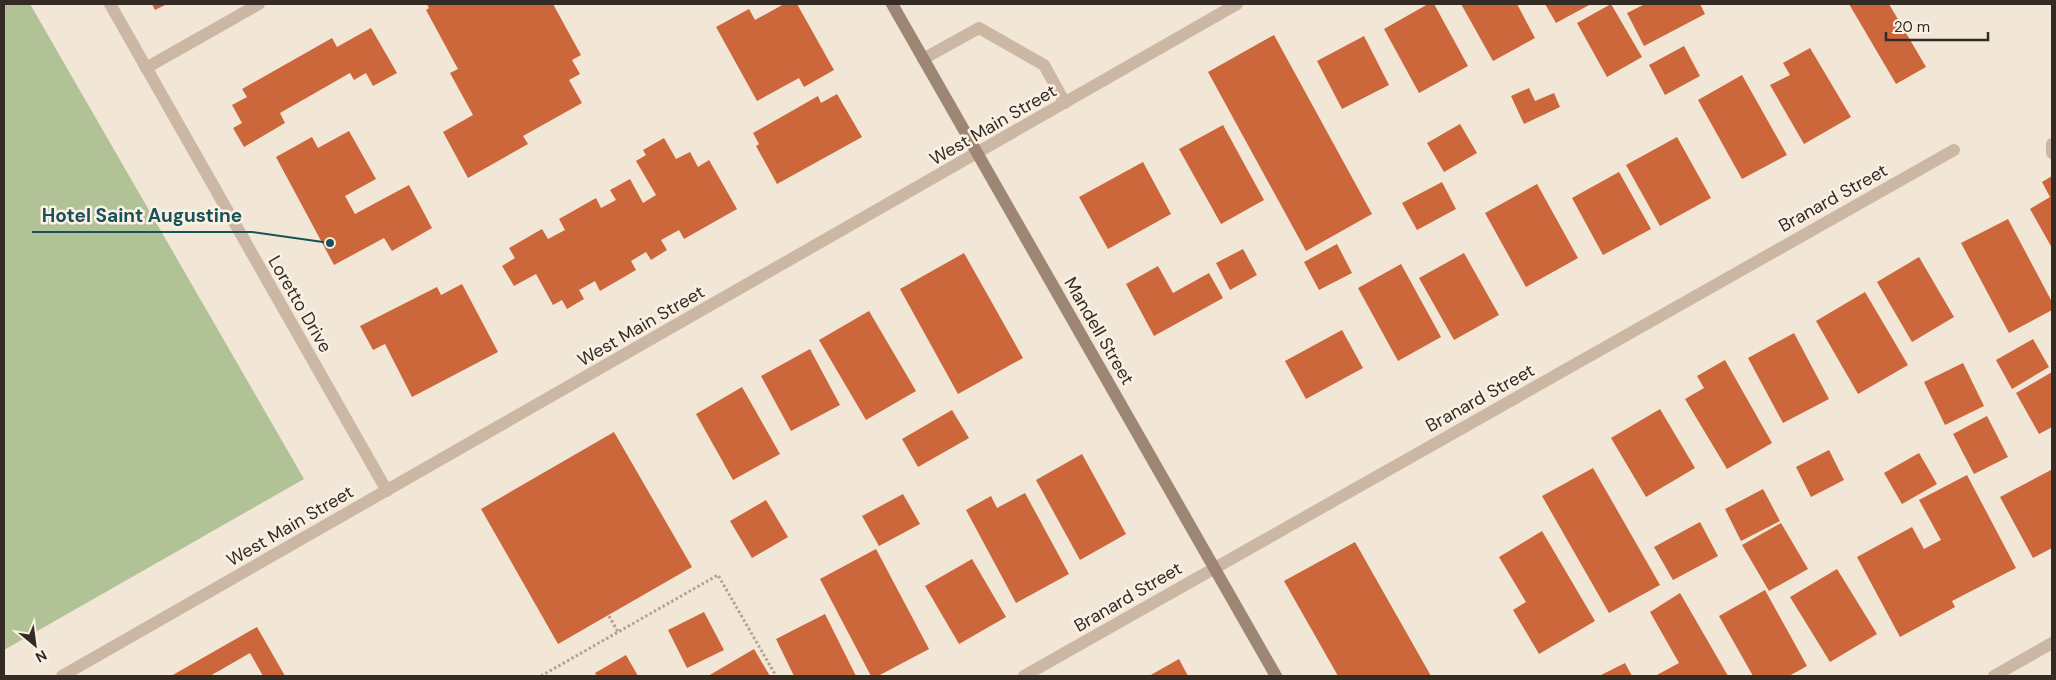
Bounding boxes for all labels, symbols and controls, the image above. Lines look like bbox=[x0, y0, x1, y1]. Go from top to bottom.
scale bar bbox=[1886, 10, 1988, 42]
text: 20 m bbox=[1894, 17, 1930, 37]
street label: West Main Street bbox=[925, 79, 1061, 171]
street label: Branard Street bbox=[1774, 158, 1892, 238]
callout: Hotel Saint Augustine bbox=[32, 198, 252, 232]
text: Hotel Saint Augustine bbox=[42, 203, 242, 228]
street label: Loretto Drive bbox=[263, 251, 337, 357]
street label: Mandell Street bbox=[1058, 273, 1140, 389]
street label: West Main Street bbox=[573, 280, 709, 372]
street label: Branard Street bbox=[1421, 358, 1539, 438]
street label: West Main Street bbox=[222, 480, 358, 572]
street label: Branard Street bbox=[1070, 556, 1186, 638]
north arrow bbox=[10, 620, 60, 670]
text: N bbox=[32, 646, 50, 667]

